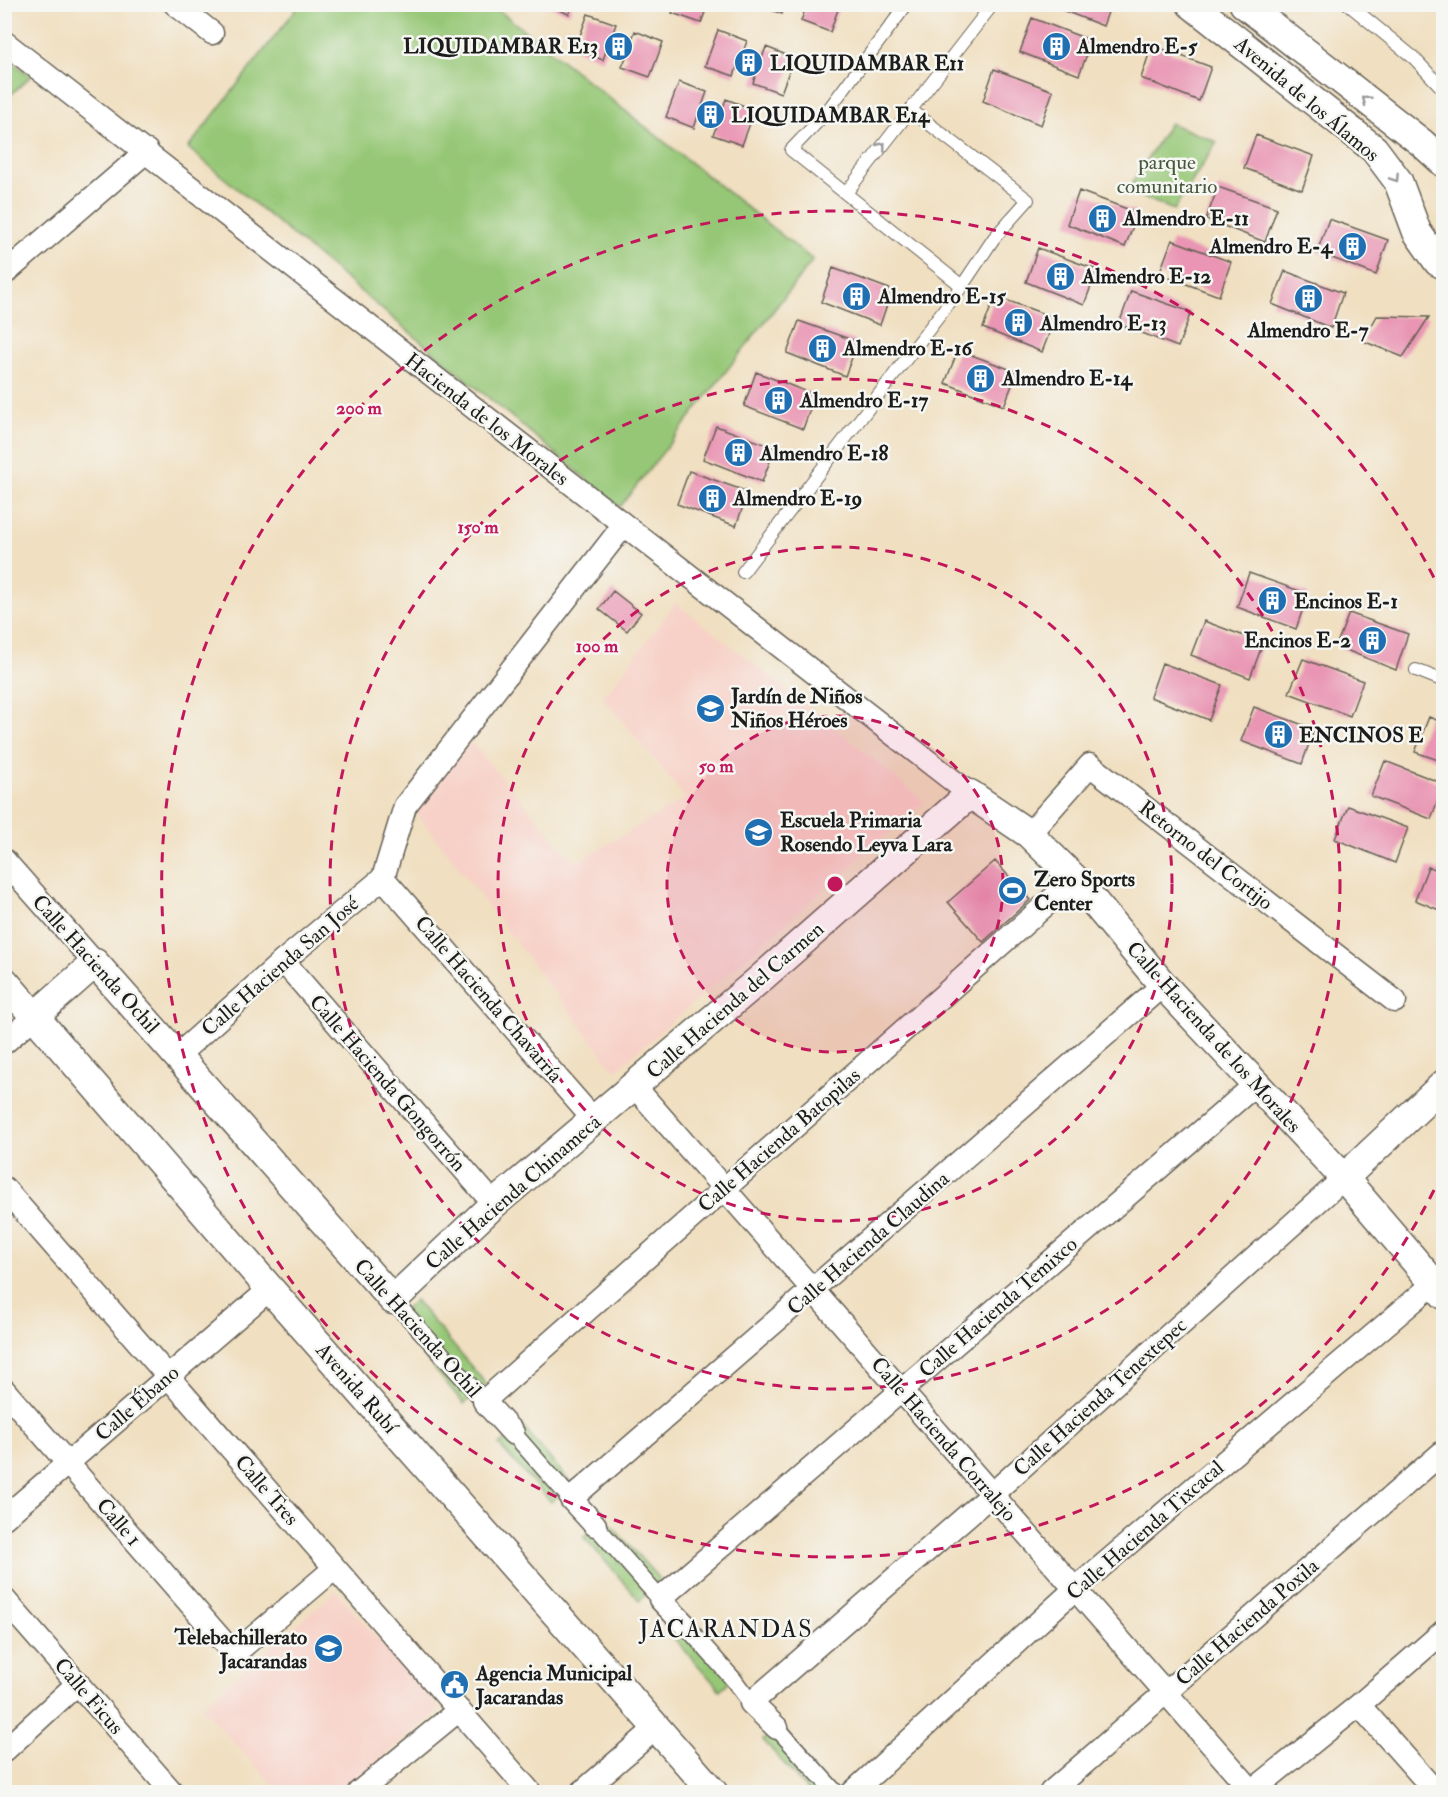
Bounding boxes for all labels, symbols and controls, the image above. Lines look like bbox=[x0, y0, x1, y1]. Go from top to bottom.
building icon: LIQUIDAMBAR E13 bbox=[603, 30, 635, 62]
building icon: Almendro E-5 bbox=[1040, 30, 1072, 62]
street label: Avenida de los Álamos bbox=[1228, 30, 1385, 168]
place label: LIQUIDAMBAR E13 bbox=[403, 33, 598, 60]
place label: Almendro E-5 bbox=[1076, 33, 1198, 60]
building icon: LIQUIDAMBAR E11 bbox=[733, 47, 765, 79]
place label: LIQUIDAMBAR E11 bbox=[770, 50, 964, 77]
one-way arrow bbox=[1362, 96, 1373, 107]
building icon: LIQUIDAMBAR E14 bbox=[694, 99, 726, 131]
place label: LIQUIDAMBAR E14 bbox=[731, 102, 931, 129]
one-way arrow bbox=[874, 142, 885, 153]
park label: parque comunitario bbox=[1117, 149, 1217, 200]
one-way arrow bbox=[1387, 171, 1398, 182]
building icon: Almendro E-11 bbox=[1086, 202, 1118, 234]
place label: Almendro E-11 bbox=[1122, 205, 1249, 232]
building icon: Almendro E-4 bbox=[1337, 230, 1369, 262]
place label: Almendro E-4 bbox=[1209, 233, 1334, 260]
building icon: Almendro E-12 bbox=[1045, 260, 1077, 292]
place label: Almendro E-12 bbox=[1081, 263, 1212, 290]
building icon: Almendro E-15 bbox=[841, 280, 873, 312]
place label: Almendro E-15 bbox=[877, 283, 1007, 310]
building icon: Almendro E-7 bbox=[1292, 283, 1324, 315]
building icon: Almendro E-13 bbox=[1003, 307, 1035, 339]
place label: Almendro E-13 bbox=[1039, 310, 1167, 337]
place label: Almendro E-7 bbox=[1247, 317, 1369, 344]
building icon: Almendro E-16 bbox=[806, 332, 838, 364]
place label: Almendro E-16 bbox=[842, 335, 974, 362]
street label: Hacienda de los Morales bbox=[399, 347, 574, 492]
building icon: Almendro E-14 bbox=[965, 362, 997, 394]
place label: Almendro E-14 bbox=[1001, 365, 1134, 392]
building icon: Almendro E-17 bbox=[763, 384, 795, 416]
place label: Almendro E-17 bbox=[799, 387, 929, 414]
text: 200 m bbox=[336, 397, 383, 420]
building icon: Almendro E-18 bbox=[723, 437, 755, 469]
place label: Almendro E-18 bbox=[759, 440, 889, 467]
building icon: Almendro E-19 bbox=[696, 482, 728, 514]
place label: Almendro E-19 bbox=[732, 485, 862, 512]
text: 150 m bbox=[457, 516, 500, 539]
building icon: Encinos E-1 bbox=[1257, 585, 1289, 617]
place label: Encinos E-1 bbox=[1294, 588, 1398, 615]
building icon: Encinos E-2 bbox=[1356, 624, 1388, 656]
place label: Encinos E-2 bbox=[1244, 627, 1351, 654]
text: 100 m bbox=[576, 635, 619, 658]
place label: Jardín de Niños Niños Héroes bbox=[730, 683, 862, 734]
school or university icon: Jardín de Niños Niños Héroes bbox=[694, 692, 726, 724]
building icon: ENCINOS E bbox=[1262, 719, 1294, 751]
place label: ENCINOS E bbox=[1299, 722, 1423, 749]
text: 50 m bbox=[699, 755, 734, 778]
street label: Retorno del Cortijo bbox=[1133, 795, 1278, 916]
place label: Escuela Primaria Rosendo Leyva Lara bbox=[780, 807, 953, 858]
school or university icon: Escuela Primaria Rosendo Leyva Lara bbox=[743, 816, 775, 848]
place label: Zero Sports Center bbox=[1034, 866, 1135, 917]
centre of rings bbox=[825, 874, 845, 894]
sports icon: Zero Sports Center bbox=[997, 875, 1029, 907]
street label: Calle Hacienda Ochil bbox=[26, 889, 166, 1040]
street label: Calle Hacienda San José bbox=[196, 890, 365, 1042]
street label: Calle Hacienda Chavarría bbox=[409, 910, 569, 1089]
street label: Calle Hacienda del Carmen bbox=[641, 916, 830, 1085]
street label: Calle Hacienda de los Morales bbox=[1120, 936, 1307, 1139]
street label: Calle Hacienda Gongorrón bbox=[303, 989, 472, 1178]
street label: Calle Hacienda Batopilas bbox=[692, 1062, 866, 1219]
street label: Calle Hacienda Chinameca bbox=[420, 1108, 607, 1276]
street label: Calle Hacienda Claudina bbox=[782, 1165, 955, 1321]
street label: Calle Hacienda Temixco bbox=[913, 1231, 1083, 1384]
street label: Calle Hacienda Ochil bbox=[348, 1253, 488, 1404]
street label: Calle Hacienda Tenextepec bbox=[1008, 1312, 1193, 1483]
street label: Avenida Rubí bbox=[309, 1337, 404, 1440]
street label: Calle Hacienda Corralejo bbox=[865, 1351, 1022, 1527]
street label: Calle Ébano bbox=[90, 1359, 185, 1447]
street label: Calle Tres bbox=[229, 1449, 305, 1531]
street label: Calle Hacienda Tixcacal bbox=[1061, 1454, 1230, 1606]
street label: Calle 1 bbox=[90, 1493, 147, 1552]
street label: Calle Hacienda Poxila bbox=[1170, 1553, 1325, 1692]
district label: JACARANDAS bbox=[638, 1614, 813, 1645]
place label: Telebachillerato Jacarandas bbox=[173, 1624, 307, 1675]
school or university icon: Telebachillerato Jacarandas bbox=[312, 1633, 344, 1665]
street label: Calle Ficus bbox=[48, 1652, 129, 1740]
place label: Agencia Municipal Jacarandas bbox=[475, 1660, 633, 1711]
public building icon: Agencia Municipal Jacarandas bbox=[439, 1669, 471, 1701]

